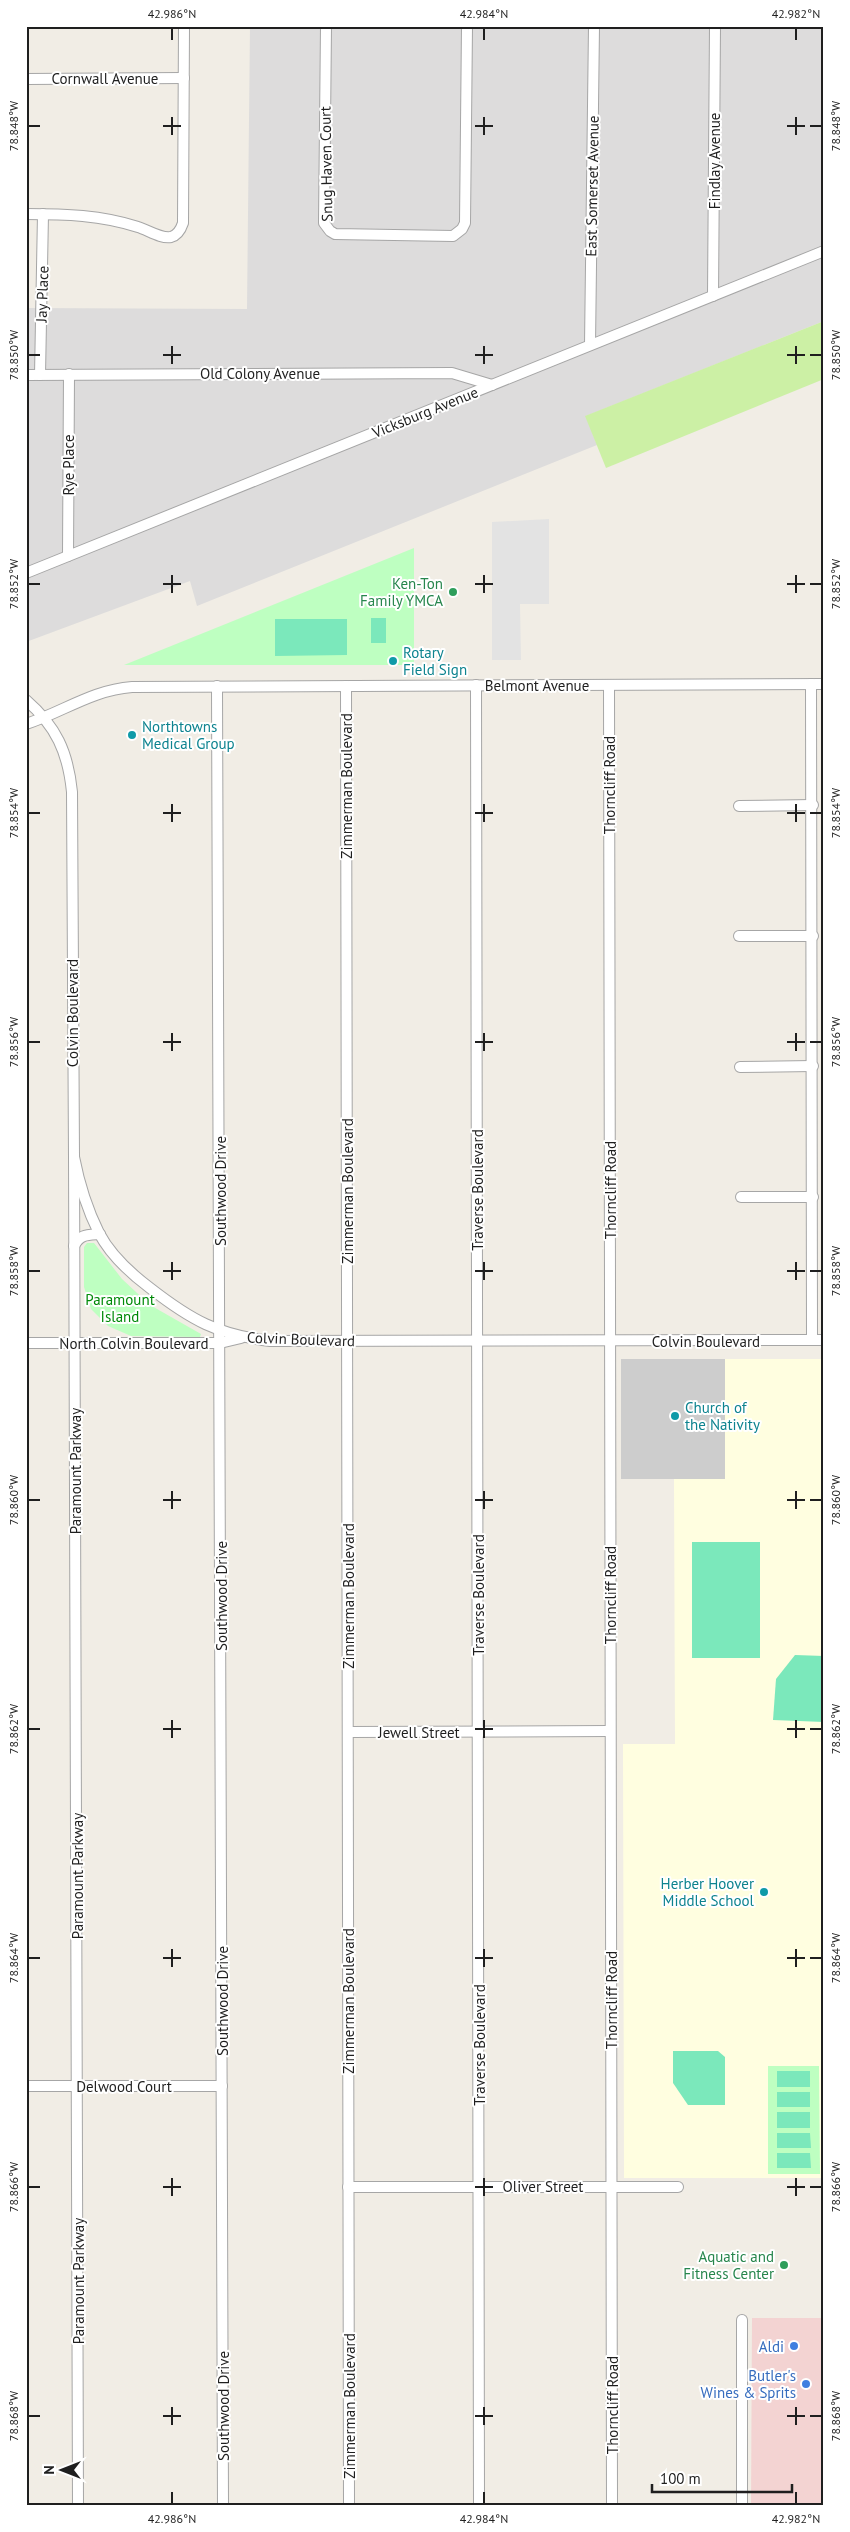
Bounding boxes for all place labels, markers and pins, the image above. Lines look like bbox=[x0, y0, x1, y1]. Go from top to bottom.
place label: Ken-Ton Family YMCA bbox=[360, 574, 443, 610]
marker: Ken-Ton Family YMCA bbox=[447, 586, 459, 598]
place label: Rotary Field Sign bbox=[403, 643, 467, 679]
marker: Rotary Field Sign bbox=[387, 655, 399, 667]
place label: Northtowns Medical Group bbox=[142, 717, 235, 753]
marker: Northtowns Medical Group bbox=[126, 729, 138, 741]
place label: Church of the Nativity bbox=[685, 1398, 760, 1434]
marker: Church of the Nativity bbox=[669, 1410, 681, 1422]
place label: Herber Hoover Middle School bbox=[661, 1874, 755, 1910]
marker: Herber Hoover Middle School bbox=[758, 1886, 770, 1898]
place label: Aquatic and Fitness Center bbox=[683, 2247, 774, 2283]
marker: Aquatic and Fitness Center bbox=[778, 2259, 790, 2271]
place label: Aldi bbox=[759, 2337, 784, 2356]
marker: Aldi bbox=[788, 2340, 800, 2352]
place label: Butler's Wines & Sprits bbox=[701, 2366, 796, 2402]
marker: Butler's Wines & Sprits bbox=[800, 2378, 812, 2390]

